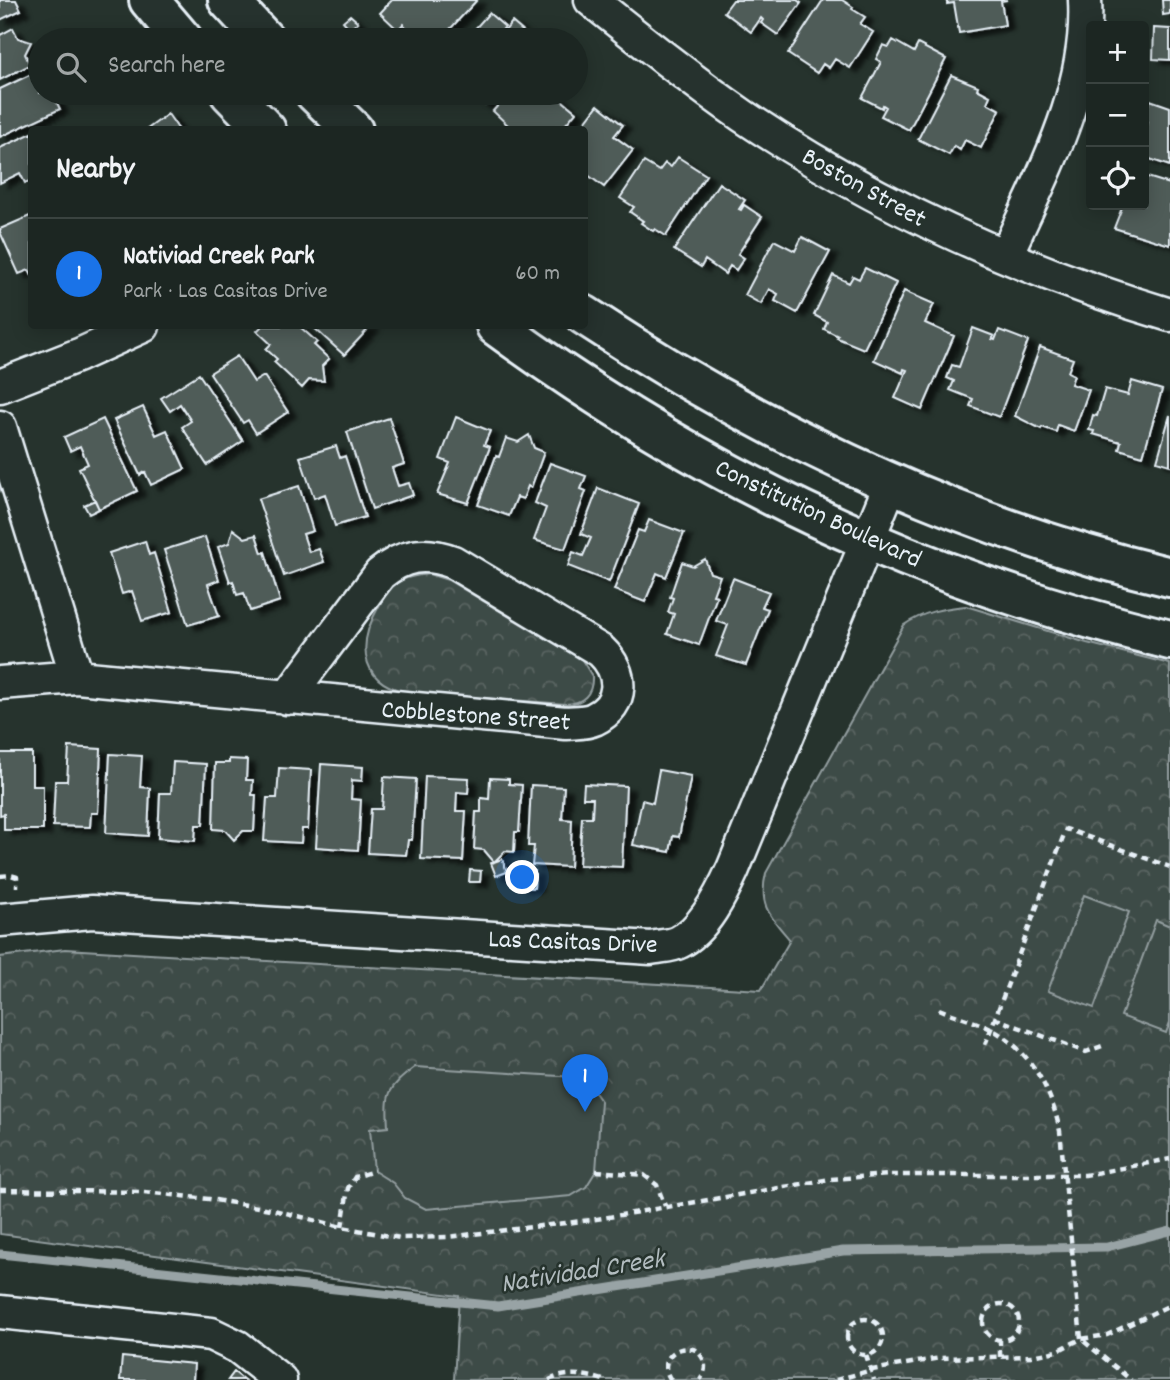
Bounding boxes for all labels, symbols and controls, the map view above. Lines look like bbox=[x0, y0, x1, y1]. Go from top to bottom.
map controls bbox=[1086, 21, 1149, 210]
button: + bbox=[1086, 21, 1149, 84]
search box bbox=[28, 28, 588, 105]
icon: search bbox=[52, 48, 90, 86]
text: Search here bbox=[108, 48, 226, 85]
button: − bbox=[1086, 84, 1149, 147]
street label: Boston Street bbox=[794, 140, 933, 239]
button: locate bbox=[1086, 147, 1149, 210]
text: Nearby bbox=[56, 150, 134, 193]
text: Nativiad Creek Park bbox=[123, 239, 315, 276]
text: 1 bbox=[76, 258, 82, 291]
text: 60 m bbox=[515, 258, 560, 291]
text: Park · Las Casitas Drive bbox=[123, 276, 328, 309]
street label: Constitution Boulevard bbox=[708, 451, 927, 579]
street label: Cobblestone Street bbox=[380, 692, 572, 743]
your location bbox=[505, 860, 539, 894]
street label: Las Casitas Drive bbox=[488, 922, 658, 965]
pin: 1 bbox=[562, 1054, 608, 1112]
water label: Natividad Creek bbox=[498, 1241, 670, 1307]

